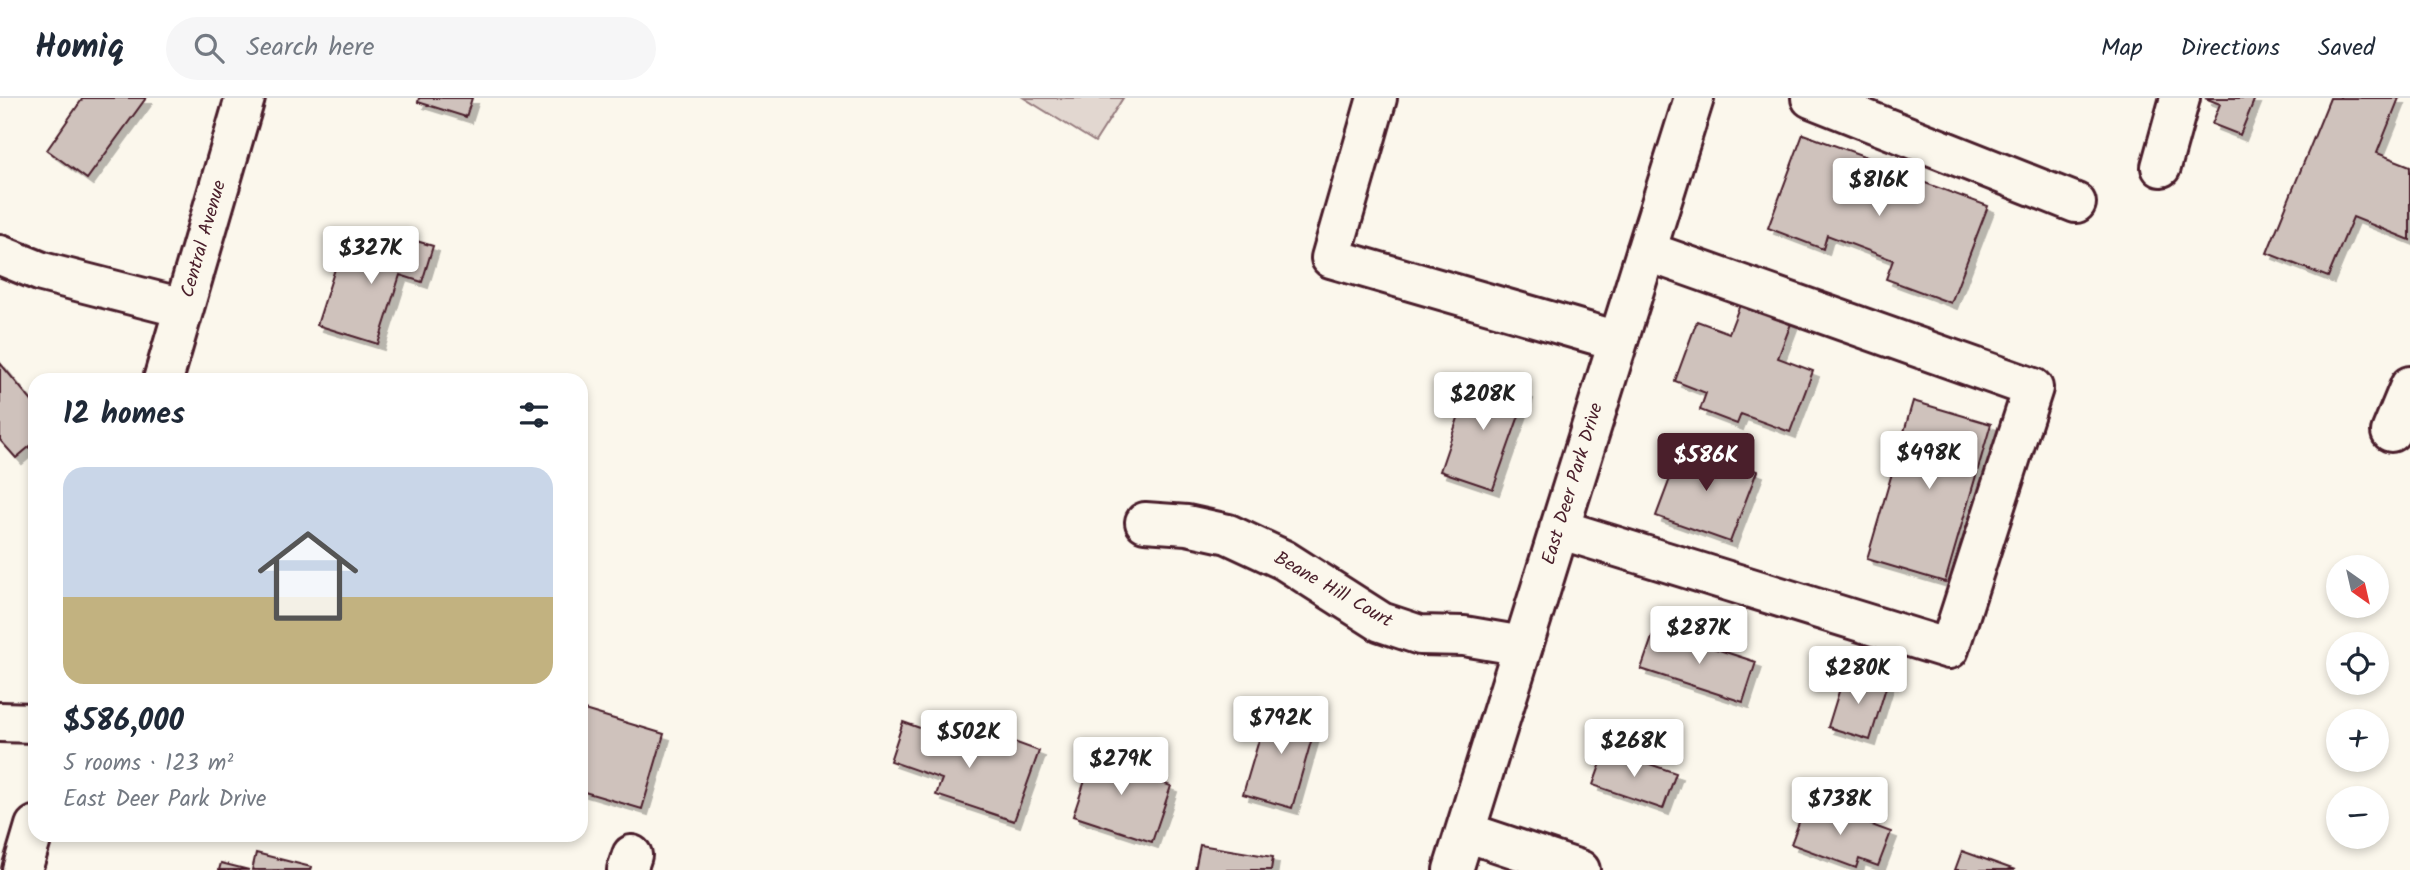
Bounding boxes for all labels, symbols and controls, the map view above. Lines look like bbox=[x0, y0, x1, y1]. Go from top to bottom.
search box bbox=[166, 17, 656, 80]
text: Homiq bbox=[35, 22, 124, 75]
text: Search here bbox=[246, 27, 374, 69]
icon: search bbox=[190, 29, 228, 67]
text: Map bbox=[2101, 29, 2143, 68]
text: Directions bbox=[2181, 29, 2280, 68]
text: Saved bbox=[2318, 29, 2375, 68]
pin: $816K bbox=[1830, 158, 1928, 218]
text: $816K bbox=[1849, 163, 1909, 199]
street label: Central Avenue bbox=[173, 176, 235, 301]
pin: $327K bbox=[322, 226, 420, 286]
text: $327K bbox=[339, 231, 403, 267]
pin: $208K bbox=[1434, 372, 1532, 432]
text: $208K bbox=[1450, 377, 1516, 413]
text: 12 homes bbox=[63, 391, 185, 439]
icon: filters bbox=[515, 396, 553, 434]
street label: East Deer Park Drive bbox=[1534, 399, 1612, 569]
pin: $498K bbox=[1880, 432, 1978, 491]
pin: $586K bbox=[1657, 434, 1755, 493]
text: $498K bbox=[1896, 436, 1962, 472]
text: $586K bbox=[1673, 438, 1739, 474]
icon: home bbox=[245, 513, 371, 639]
street label: Beane Hill Court bbox=[1268, 544, 1399, 637]
north arrow bbox=[2326, 555, 2389, 618]
map controls bbox=[2326, 555, 2389, 849]
pin: $287K bbox=[1650, 606, 1748, 666]
text: $287K bbox=[1666, 611, 1732, 647]
button: locate bbox=[2326, 632, 2389, 695]
pin: $280K bbox=[1809, 646, 1907, 706]
text: $280K bbox=[1825, 651, 1891, 687]
pin: $792K bbox=[1232, 696, 1330, 756]
text: $586,000 bbox=[63, 698, 184, 746]
text: $792K bbox=[1249, 701, 1313, 737]
button: + bbox=[2326, 709, 2389, 772]
pin: $502K bbox=[920, 710, 1018, 770]
text: $502K bbox=[937, 715, 1001, 751]
pin: $268K bbox=[1585, 720, 1683, 779]
text: $268K bbox=[1601, 724, 1667, 760]
pin: $279K bbox=[1072, 738, 1170, 797]
text: $279K bbox=[1089, 742, 1153, 778]
text: 5 rooms · 123 m² bbox=[63, 746, 233, 782]
pin: $738K bbox=[1791, 778, 1889, 837]
text: East Deer Park Drive bbox=[63, 782, 266, 818]
text: $738K bbox=[1808, 782, 1872, 818]
button: − bbox=[2326, 786, 2389, 849]

